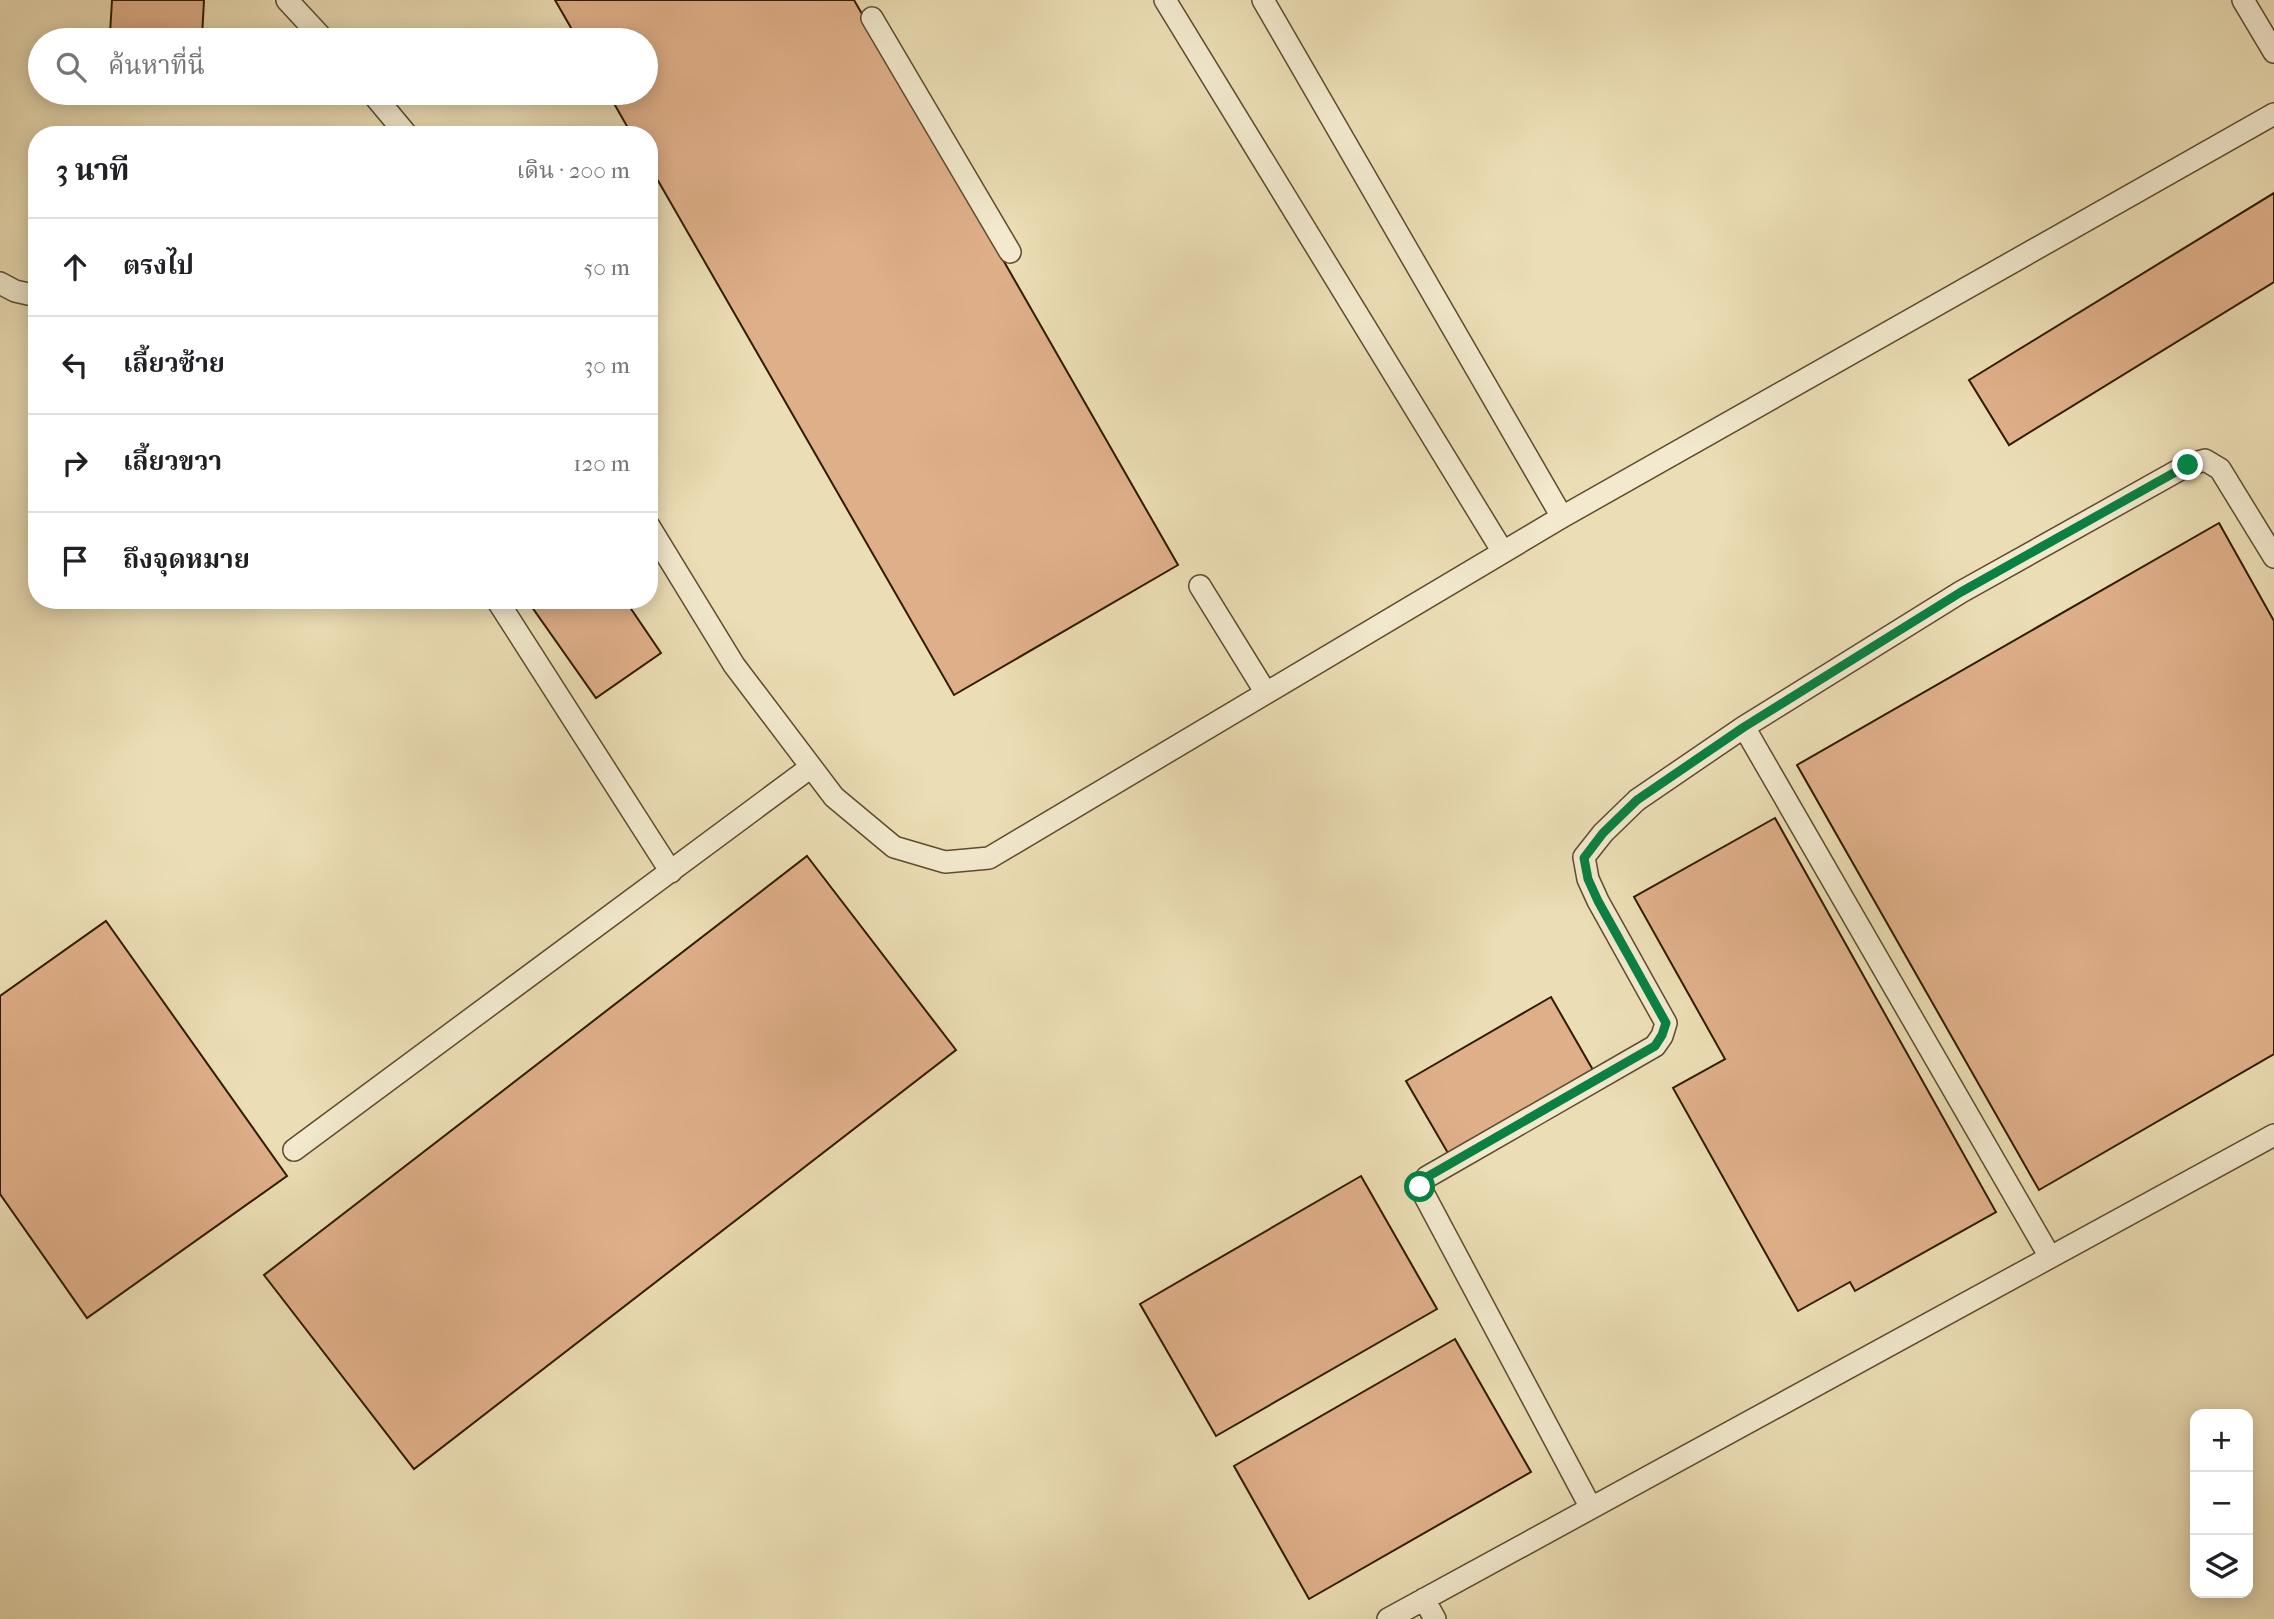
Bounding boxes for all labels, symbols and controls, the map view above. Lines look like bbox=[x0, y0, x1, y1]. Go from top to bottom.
search box bbox=[28, 28, 658, 105]
icon: search bbox=[52, 48, 90, 86]
text: ค้นหาที่นี่ bbox=[108, 50, 205, 81]
text: 3 นาที bbox=[56, 153, 130, 188]
text: เดิน · 200 m bbox=[517, 157, 630, 184]
icon: ahead bbox=[56, 248, 94, 286]
text: ตรงไป bbox=[123, 250, 194, 281]
text: 50 m bbox=[583, 254, 630, 281]
icon: left bbox=[56, 346, 94, 384]
text: เลี้ยวซ้าย bbox=[123, 348, 225, 379]
text: 30 m bbox=[584, 352, 630, 379]
icon: right bbox=[56, 444, 94, 482]
text: เลี้ยวขวา bbox=[123, 446, 222, 477]
route end bbox=[2172, 449, 2203, 480]
text: 120 m bbox=[573, 450, 630, 477]
icon: arrive bbox=[56, 542, 94, 580]
text: ถึงจุดหมาย bbox=[123, 544, 250, 575]
route start bbox=[1404, 1171, 1435, 1202]
map controls bbox=[2190, 1409, 2253, 1598]
button: + bbox=[2190, 1409, 2253, 1472]
button: − bbox=[2190, 1472, 2253, 1535]
button: layers bbox=[2190, 1535, 2253, 1598]

